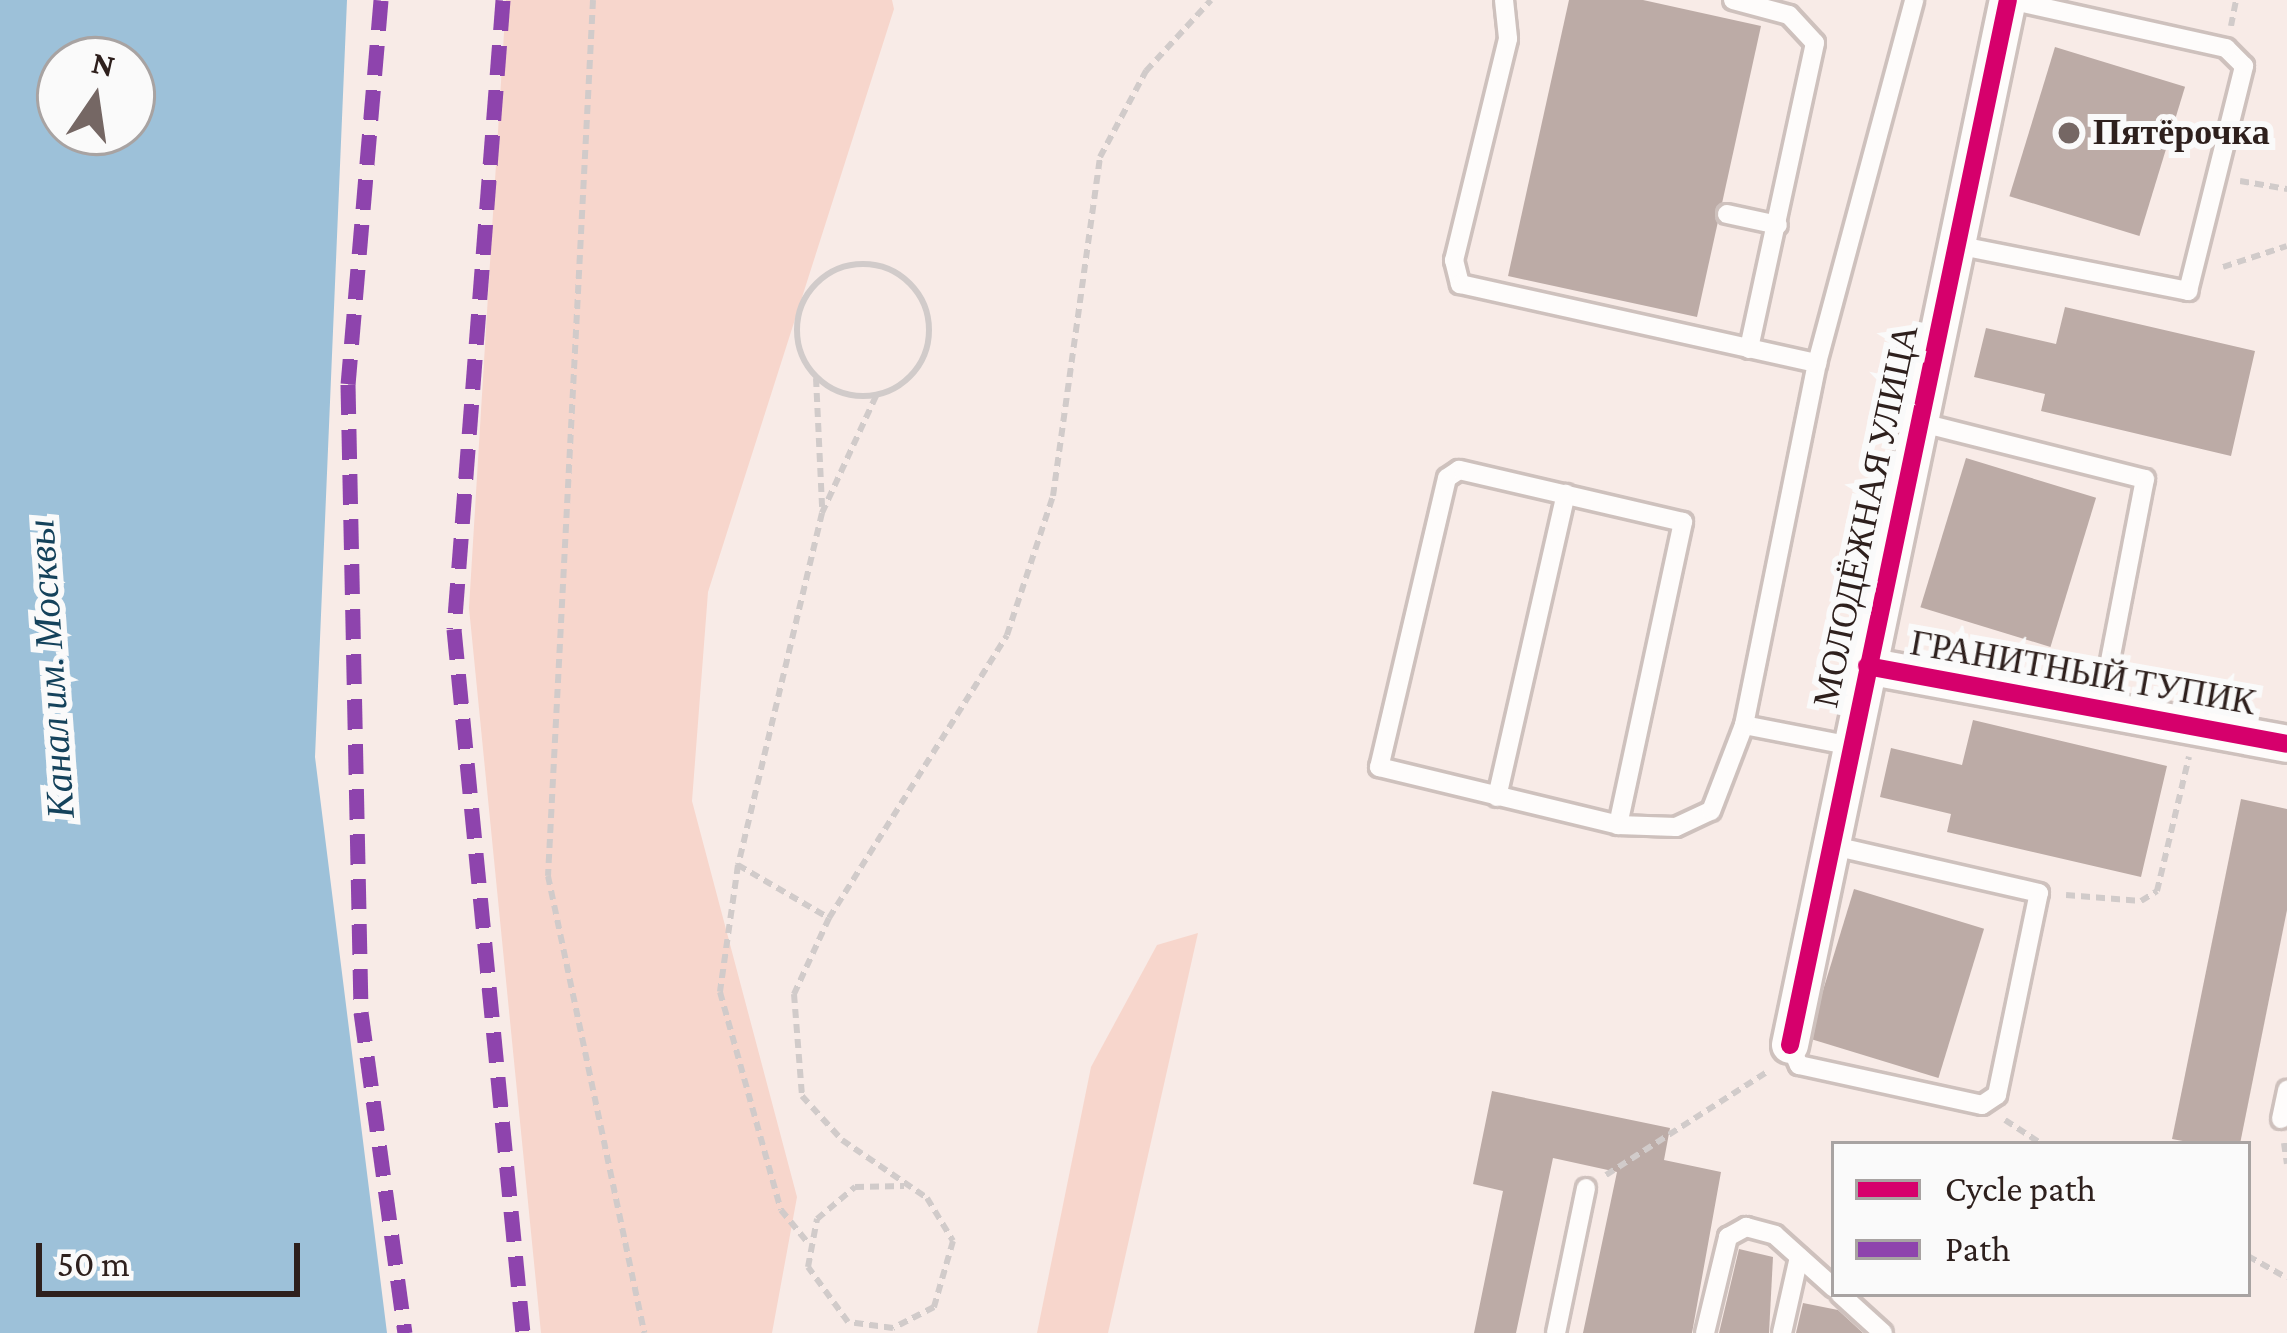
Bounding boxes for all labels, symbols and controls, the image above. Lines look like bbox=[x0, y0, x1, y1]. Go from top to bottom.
north arrow bbox=[36, 36, 156, 156]
text: N bbox=[88, 43, 119, 84]
place label: Пятёрочка bbox=[2093, 111, 2270, 155]
marker: Пятёрочка bbox=[2056, 120, 2082, 146]
street label: МОЛОДЁЖНАЯ УЛИЦА bbox=[1804, 321, 1928, 711]
water label: Канал им. Москвы bbox=[17, 518, 85, 820]
street label: ГРАНИТНЫЙ ТУПИК bbox=[1907, 621, 2259, 725]
legend bbox=[1831, 1141, 2251, 1297]
text: Cycle path bbox=[1945, 1169, 2096, 1209]
scale bar bbox=[42, 1219, 306, 1293]
text: Path bbox=[1945, 1229, 2010, 1269]
text: 50 m bbox=[57, 1244, 130, 1284]

